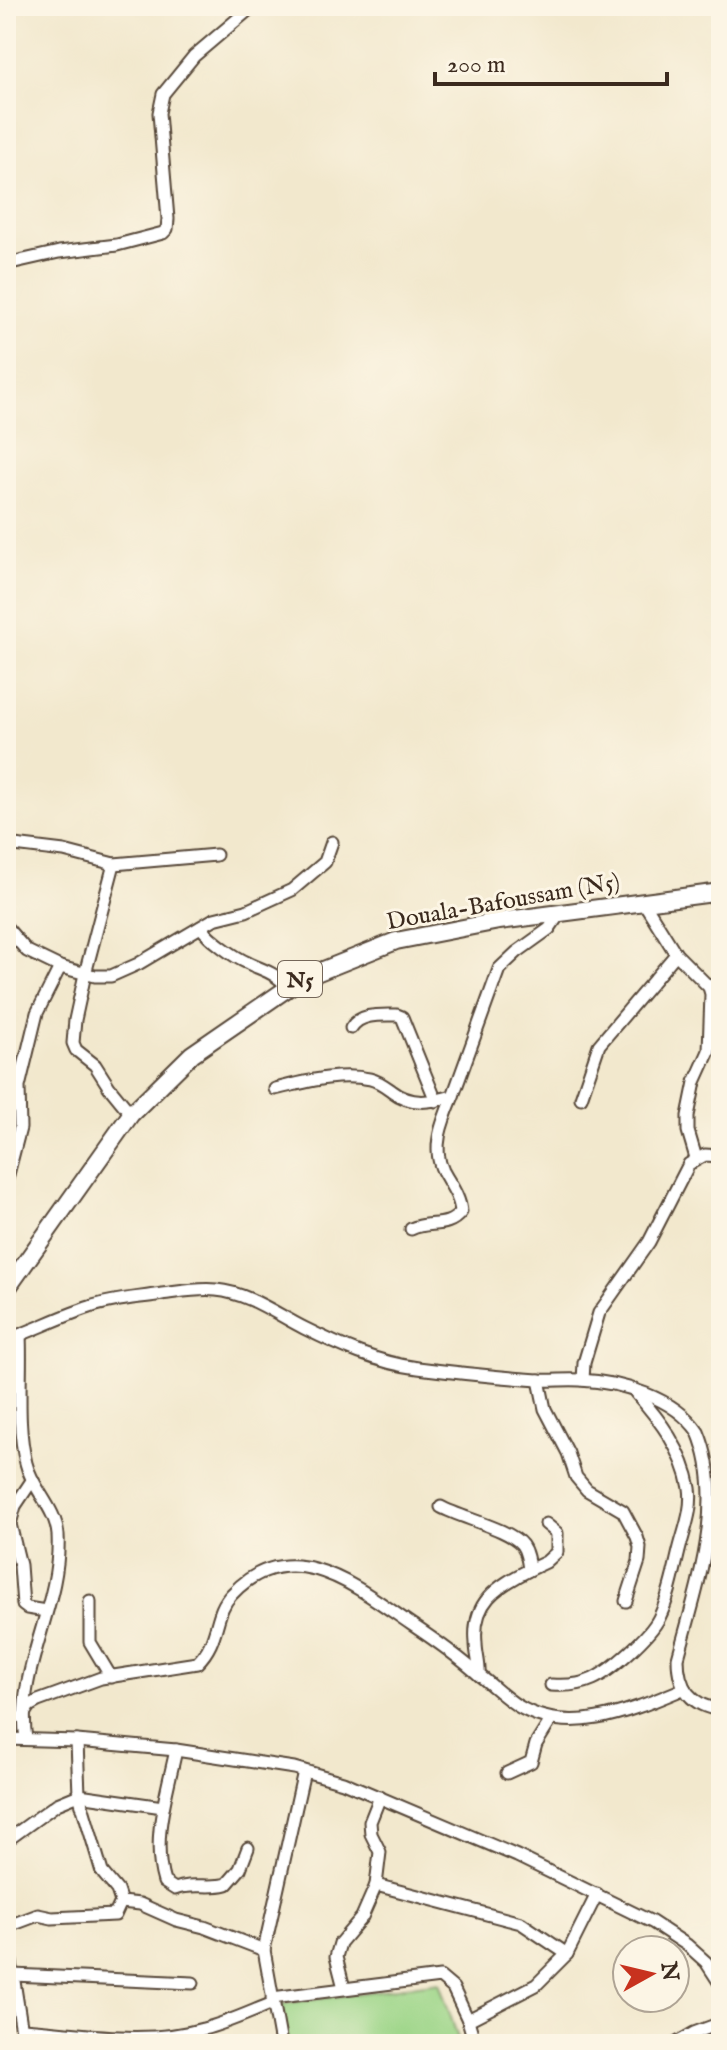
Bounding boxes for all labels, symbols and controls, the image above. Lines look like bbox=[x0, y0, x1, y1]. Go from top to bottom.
scale bar bbox=[435, 36, 667, 86]
text: 200 m bbox=[447, 50, 506, 81]
street label: Douala-Bafoussam (N5) bbox=[384, 867, 622, 938]
road number: N5 bbox=[278, 961, 322, 997]
north arrow bbox=[611, 1934, 691, 2014]
text: N bbox=[653, 1959, 684, 1983]

